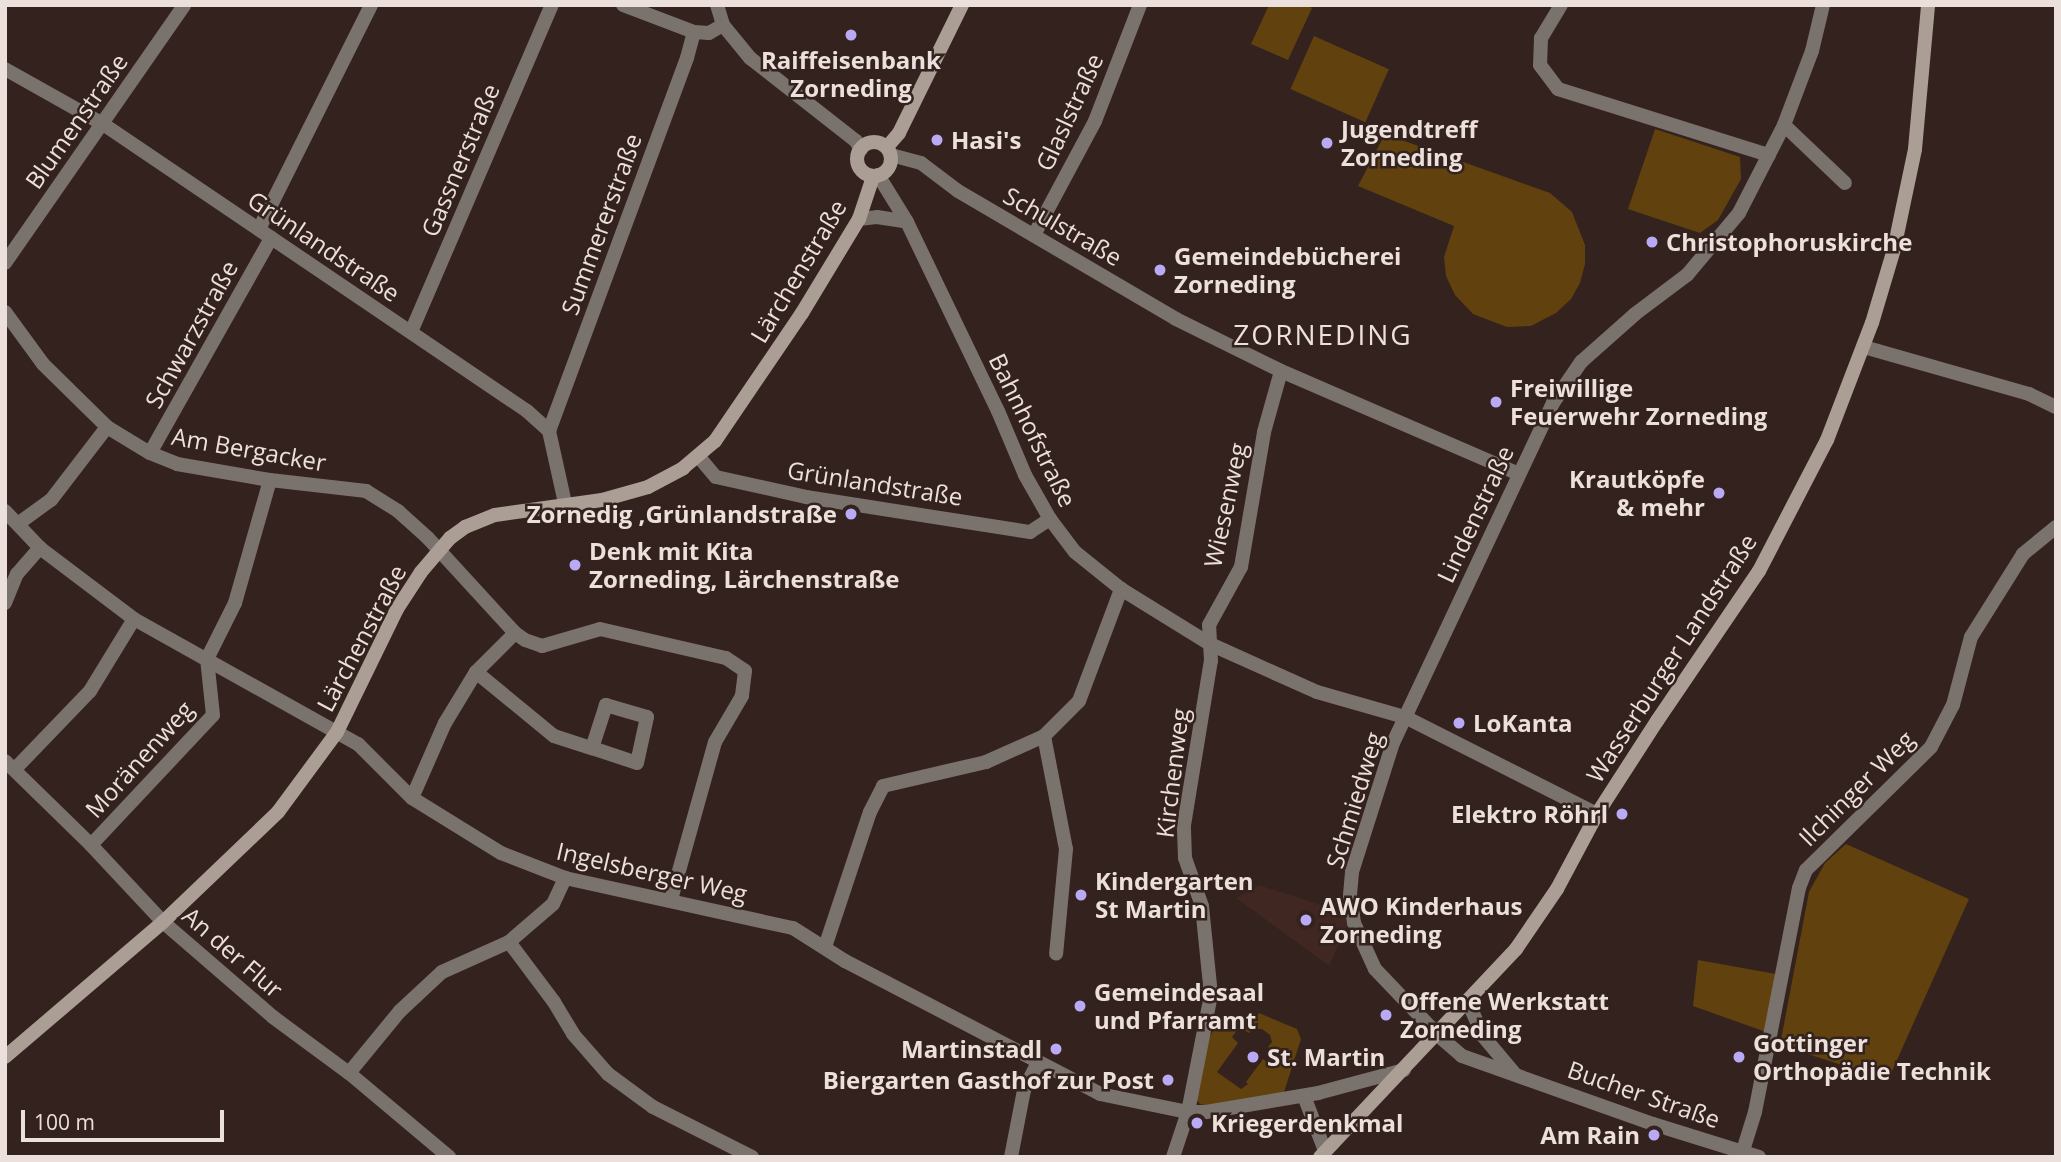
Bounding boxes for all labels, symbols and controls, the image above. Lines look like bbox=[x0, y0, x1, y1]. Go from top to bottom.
marker: Raiffeisenbank Zorneding bbox=[843, 27, 859, 43]
place label: Raiffeisenbank Zorneding bbox=[761, 46, 941, 102]
street label: Blumenstraße bbox=[19, 48, 133, 194]
street label: Glaslstraße bbox=[1029, 49, 1109, 175]
street label: Gassnerstraße bbox=[415, 79, 505, 241]
place label: Jugendtreff Zorneding bbox=[1341, 115, 1477, 171]
place label: Hasi's bbox=[951, 126, 1021, 154]
street label: Summererstraße bbox=[555, 130, 647, 318]
marker: Hasi's bbox=[929, 132, 945, 148]
marker: Jugendtreff Zorneding bbox=[1319, 135, 1335, 151]
street label: Schulstraße bbox=[999, 181, 1127, 271]
street label: Grünlandstraße bbox=[243, 185, 405, 307]
street label: Lärchenstraße bbox=[744, 194, 852, 348]
place label: Christophoruskirche bbox=[1666, 228, 1912, 256]
marker: Christophoruskirche bbox=[1644, 234, 1660, 250]
place label: Gemeindebücherei Zorneding bbox=[1174, 242, 1401, 298]
street label: Schwarzstraße bbox=[139, 255, 243, 413]
marker: Gemeindebücherei Zorneding bbox=[1152, 262, 1168, 278]
district label: ZORNEDING bbox=[1234, 317, 1412, 351]
street label: Bahnhofstraße bbox=[983, 349, 1083, 511]
place label: Freiwillige Feuerwehr Zorneding bbox=[1510, 374, 1767, 430]
marker: Freiwillige Feuerwehr Zorneding bbox=[1488, 394, 1504, 410]
street label: Am Bergacker bbox=[170, 421, 328, 477]
street label: Wiesenweg bbox=[1198, 440, 1252, 570]
street label: Lindenstraße bbox=[1431, 441, 1519, 587]
street label: Grünlandstraße bbox=[785, 455, 965, 511]
place label: Krautköpfe & mehr bbox=[1569, 465, 1705, 521]
marker: Krautköpfe & mehr bbox=[1711, 485, 1727, 501]
place label: Zornedig ,Grünlandstraße bbox=[527, 500, 837, 528]
marker: Zornedig ,Grünlandstraße bbox=[843, 506, 859, 522]
street label: Wasserburger Landstraße bbox=[1580, 528, 1762, 788]
place label: Denk mit Kita Zorneding, Lärchenstraße bbox=[589, 537, 900, 593]
marker: Denk mit Kita Zorneding, Lärchenstraße bbox=[567, 557, 583, 573]
street label: Lärchenstraße bbox=[310, 560, 412, 716]
street label: Moränenweg bbox=[79, 695, 199, 823]
street label: Kirchenweg bbox=[1150, 707, 1194, 839]
place label: LoKanta bbox=[1473, 709, 1573, 737]
marker: LoKanta bbox=[1451, 715, 1467, 731]
street label: Ilchinger Weg bbox=[1792, 724, 1920, 852]
street label: Schmiedweg bbox=[1320, 728, 1388, 872]
place label: Elektro Röhrl bbox=[1451, 800, 1608, 828]
marker: Elektro Röhrl bbox=[1614, 806, 1630, 822]
street label: Ingelsberger Weg bbox=[554, 836, 750, 908]
place label: Kindergarten St Martin bbox=[1095, 867, 1254, 923]
marker: Kindergarten St Martin bbox=[1073, 887, 1089, 903]
place label: AWO Kinderhaus Zorneding bbox=[1320, 892, 1522, 948]
street label: An der Flur bbox=[177, 901, 289, 1003]
marker: AWO Kinderhaus Zorneding bbox=[1298, 912, 1314, 928]
place label: Gemeindesaal und Pfarramt bbox=[1094, 978, 1264, 1034]
place label: Offene Werkstatt Zorneding bbox=[1400, 987, 1609, 1043]
marker: Gemeindesaal und Pfarramt bbox=[1072, 998, 1088, 1014]
marker: Offene Werkstatt Zorneding bbox=[1378, 1007, 1394, 1023]
place label: Gottinger Orthopädie Technik bbox=[1753, 1029, 1991, 1085]
place label: Martinstadl bbox=[901, 1035, 1042, 1063]
marker: Martinstadl bbox=[1048, 1041, 1064, 1057]
place label: St. Martin bbox=[1267, 1043, 1385, 1071]
marker: St. Martin bbox=[1245, 1049, 1261, 1065]
marker: Gottinger Orthopädie Technik bbox=[1731, 1049, 1747, 1065]
street label: Bucher Straße bbox=[1564, 1054, 1724, 1134]
place label: Biergarten Gasthof zur Post bbox=[823, 1066, 1154, 1094]
marker: Biergarten Gasthof zur Post bbox=[1160, 1072, 1176, 1088]
scale bar bbox=[24, 1096, 228, 1140]
text: 100 m bbox=[34, 1108, 95, 1136]
place label: Kriegerdenkmal bbox=[1211, 1109, 1403, 1137]
marker: Kriegerdenkmal bbox=[1189, 1115, 1205, 1131]
place label: Am Rain bbox=[1540, 1121, 1640, 1149]
marker: Am Rain bbox=[1646, 1127, 1662, 1143]

